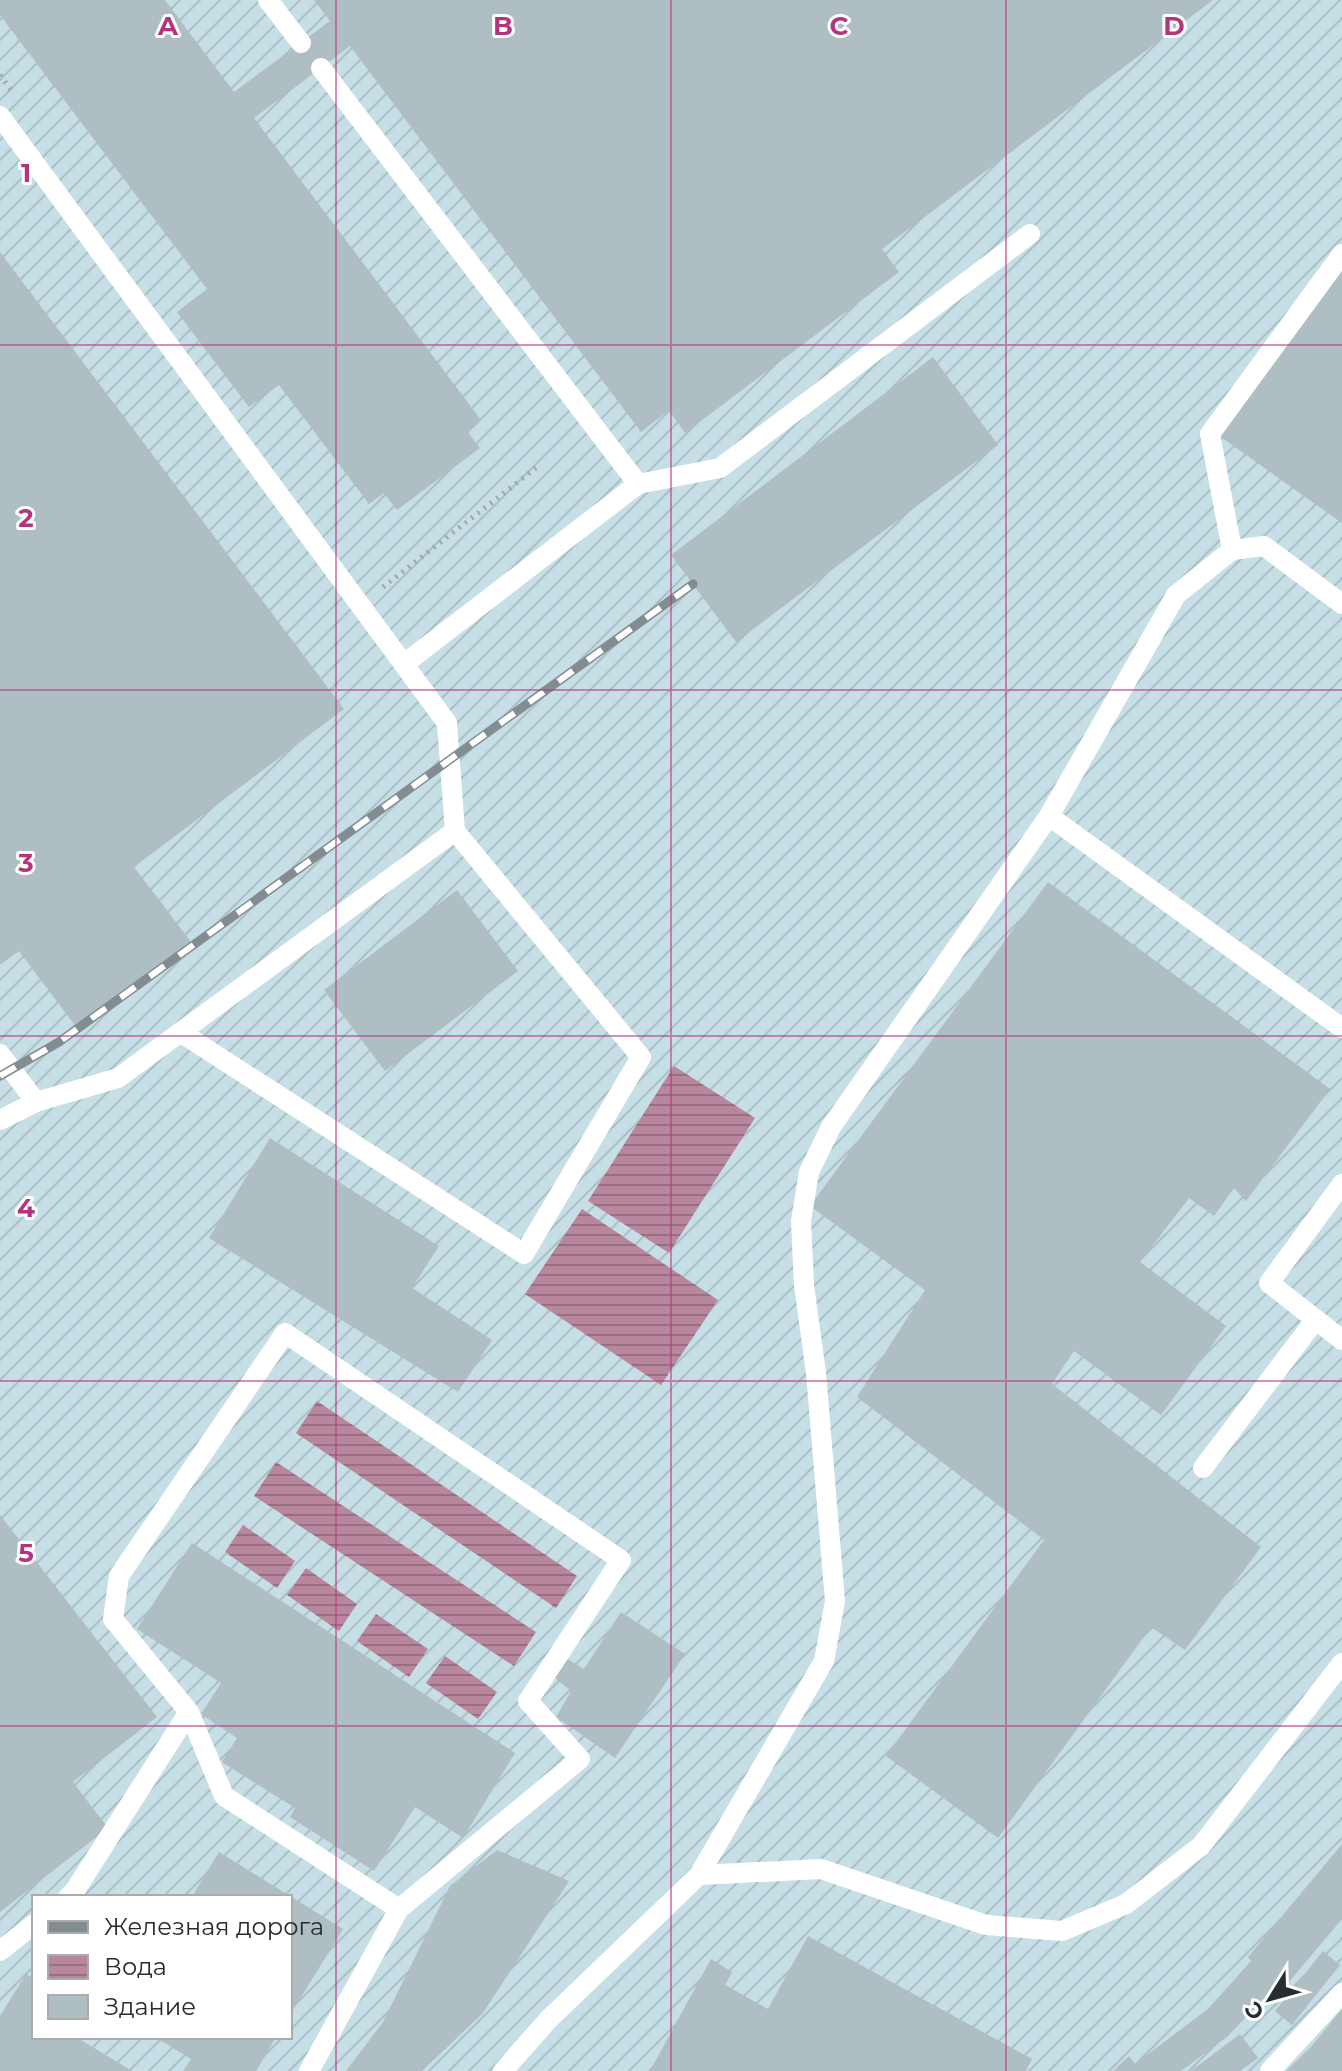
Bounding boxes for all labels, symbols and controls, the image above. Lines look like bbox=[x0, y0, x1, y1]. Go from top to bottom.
text: A bbox=[157, 10, 179, 42]
text: B bbox=[493, 10, 513, 42]
text: C bbox=[830, 10, 849, 42]
text: D bbox=[1163, 10, 1185, 42]
text: 1 bbox=[21, 157, 31, 189]
text: 2 bbox=[18, 502, 34, 534]
text: 3 bbox=[17, 847, 34, 879]
text: 4 bbox=[17, 1192, 35, 1224]
text: 5 bbox=[18, 1537, 34, 1569]
legend bbox=[32, 1895, 292, 2039]
text: Железная дорога bbox=[104, 1912, 324, 1941]
text: Вода bbox=[104, 1952, 167, 1981]
north arrow bbox=[1230, 1959, 1310, 2039]
text: Здание bbox=[104, 1992, 196, 2021]
text: С bbox=[1239, 1996, 1270, 2025]

